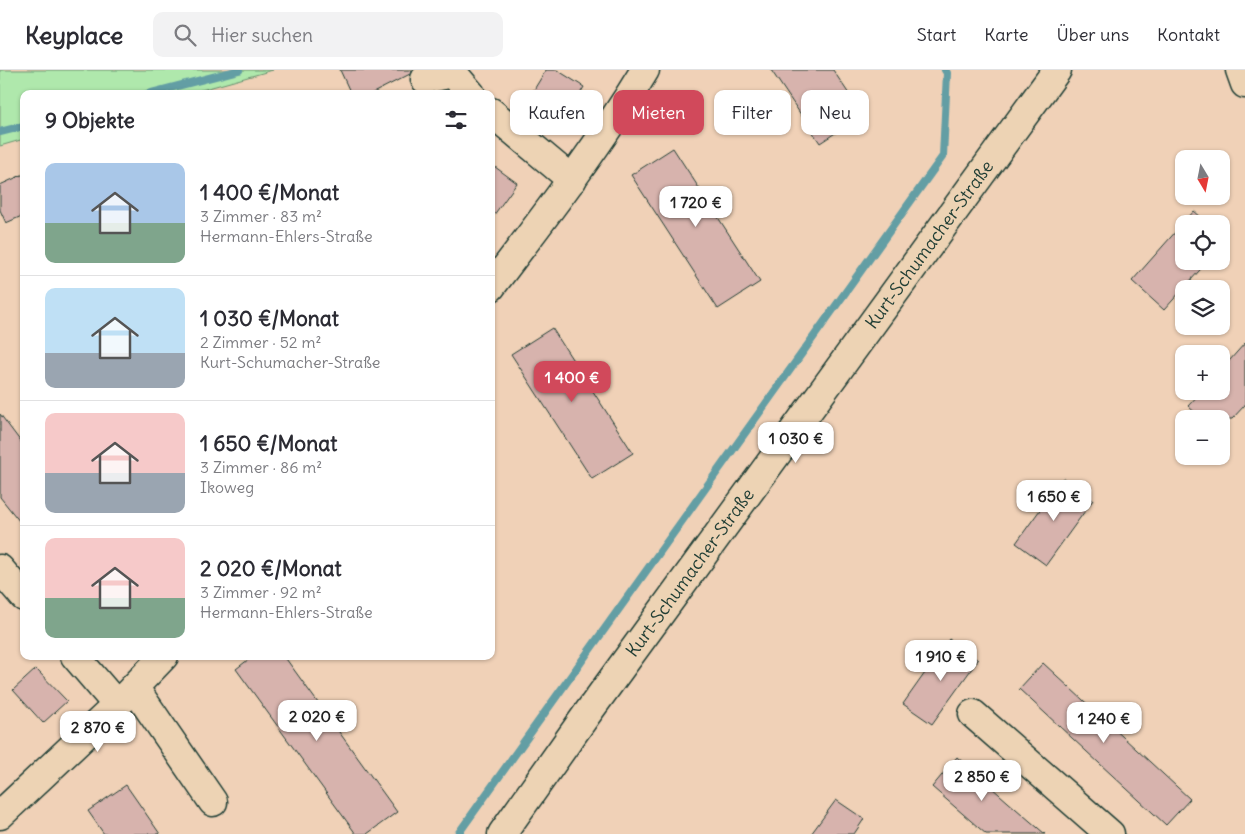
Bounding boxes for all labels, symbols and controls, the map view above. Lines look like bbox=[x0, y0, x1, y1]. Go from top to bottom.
search box bbox=[153, 12, 503, 57]
text: Keyplace bbox=[25, 20, 123, 50]
icon: search bbox=[171, 21, 199, 49]
text: Hier suchen bbox=[211, 23, 313, 47]
text: Start bbox=[917, 23, 956, 46]
text: Karte bbox=[984, 23, 1029, 46]
text: Über uns bbox=[1057, 23, 1129, 46]
text: Kontakt bbox=[1157, 23, 1220, 46]
chip: Kaufen bbox=[510, 90, 603, 135]
chip: Mieten bbox=[613, 90, 704, 135]
chip: Filter bbox=[714, 90, 791, 135]
chip: Neu bbox=[801, 90, 869, 135]
icon: filters bbox=[442, 106, 470, 134]
text: 9 Objekte bbox=[45, 107, 135, 134]
north arrow bbox=[1175, 150, 1230, 205]
map controls bbox=[1175, 150, 1230, 465]
street label: Kurt-Schumacher-Straße bbox=[860, 156, 998, 333]
text: 1 400 €/Monat bbox=[200, 179, 339, 206]
icon: home bbox=[85, 183, 145, 243]
pin: 1 720 € bbox=[650, 186, 742, 228]
text: 1 720 € bbox=[670, 192, 722, 212]
text: 3 Zimmer · 83 m² bbox=[200, 206, 322, 226]
button: locate bbox=[1175, 215, 1230, 270]
text: Hermann-Ehlers-Straße bbox=[200, 226, 373, 246]
button: layers bbox=[1175, 280, 1230, 335]
text: 1 030 €/Monat bbox=[200, 305, 339, 332]
icon: home bbox=[85, 308, 145, 368]
text: 2 Zimmer · 52 m² bbox=[200, 332, 321, 352]
button: + bbox=[1175, 345, 1230, 400]
text: Kurt-Schumacher-Straße bbox=[200, 352, 380, 372]
pin: 1 400 € bbox=[526, 360, 618, 403]
text: 1 400 € bbox=[545, 367, 599, 387]
button: − bbox=[1175, 410, 1230, 465]
pin: 1 030 € bbox=[750, 422, 842, 464]
text: 1 030 € bbox=[769, 428, 823, 448]
text: 1 650 €/Monat bbox=[200, 430, 337, 457]
icon: home bbox=[85, 433, 145, 493]
text: 3 Zimmer · 86 m² bbox=[200, 457, 322, 477]
text: Ikoweg bbox=[200, 477, 254, 497]
pin: 1 650 € bbox=[1008, 480, 1100, 522]
street label: Kurt-Schumacher-Straße bbox=[621, 484, 759, 661]
text: 1 650 € bbox=[1027, 486, 1081, 506]
text: 2 020 €/Monat bbox=[200, 555, 342, 582]
icon: home bbox=[85, 558, 145, 618]
text: 3 Zimmer · 92 m² bbox=[200, 582, 322, 602]
text: Hermann-Ehlers-Straße bbox=[200, 602, 373, 622]
pin: 1 910 € bbox=[895, 640, 987, 682]
text: 1 910 € bbox=[916, 646, 966, 666]
pin: 2 020 € bbox=[271, 700, 363, 742]
pin: 1 240 € bbox=[1058, 702, 1150, 744]
text: 2 020 € bbox=[289, 706, 345, 726]
text: 1 240 € bbox=[1078, 708, 1130, 728]
pin: 2 870 € bbox=[52, 710, 144, 753]
text: 2 870 € bbox=[71, 717, 125, 737]
pin: 2 850 € bbox=[936, 760, 1028, 802]
text: 2 850 € bbox=[954, 766, 1010, 786]

